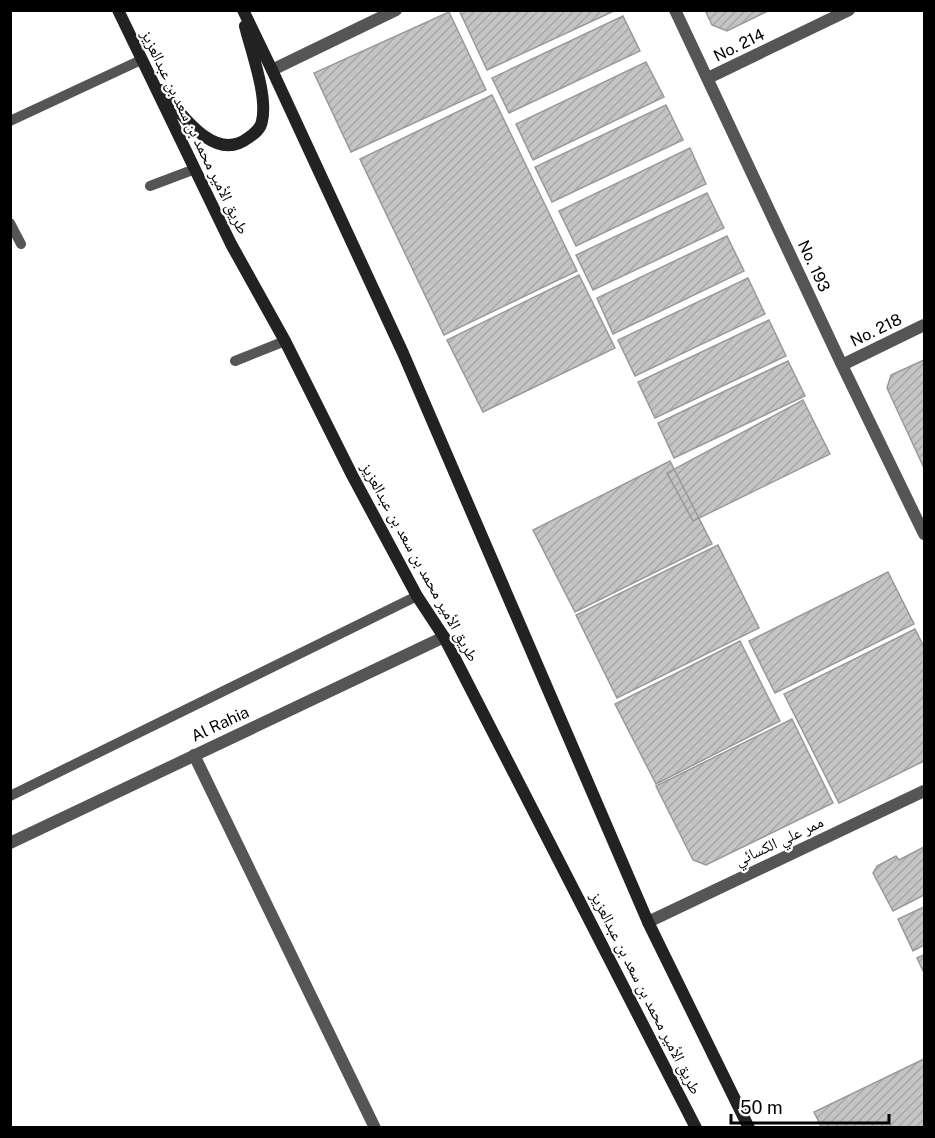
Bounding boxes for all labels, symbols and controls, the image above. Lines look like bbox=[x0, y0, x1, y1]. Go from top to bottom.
street label: No. 214 bbox=[710, 25, 768, 65]
street label: طريق الأمير محمد بن سعد بن عبدالعزيز bbox=[136, 26, 253, 238]
street label: No. 193 bbox=[794, 237, 834, 295]
street label: No. 218 bbox=[847, 309, 905, 351]
street label: طريق الأمير محمد بن سعد بن عبدالعزيز bbox=[356, 458, 483, 665]
street label: Al Rahia bbox=[188, 702, 252, 746]
street label: ممر علي الكسائي bbox=[732, 812, 828, 873]
street label: طريق الأمير محمد بن سعد بن عبدالعزيز bbox=[585, 888, 705, 1098]
scale bar bbox=[731, 1087, 888, 1125]
text: 50 m bbox=[740, 1097, 783, 1118]

